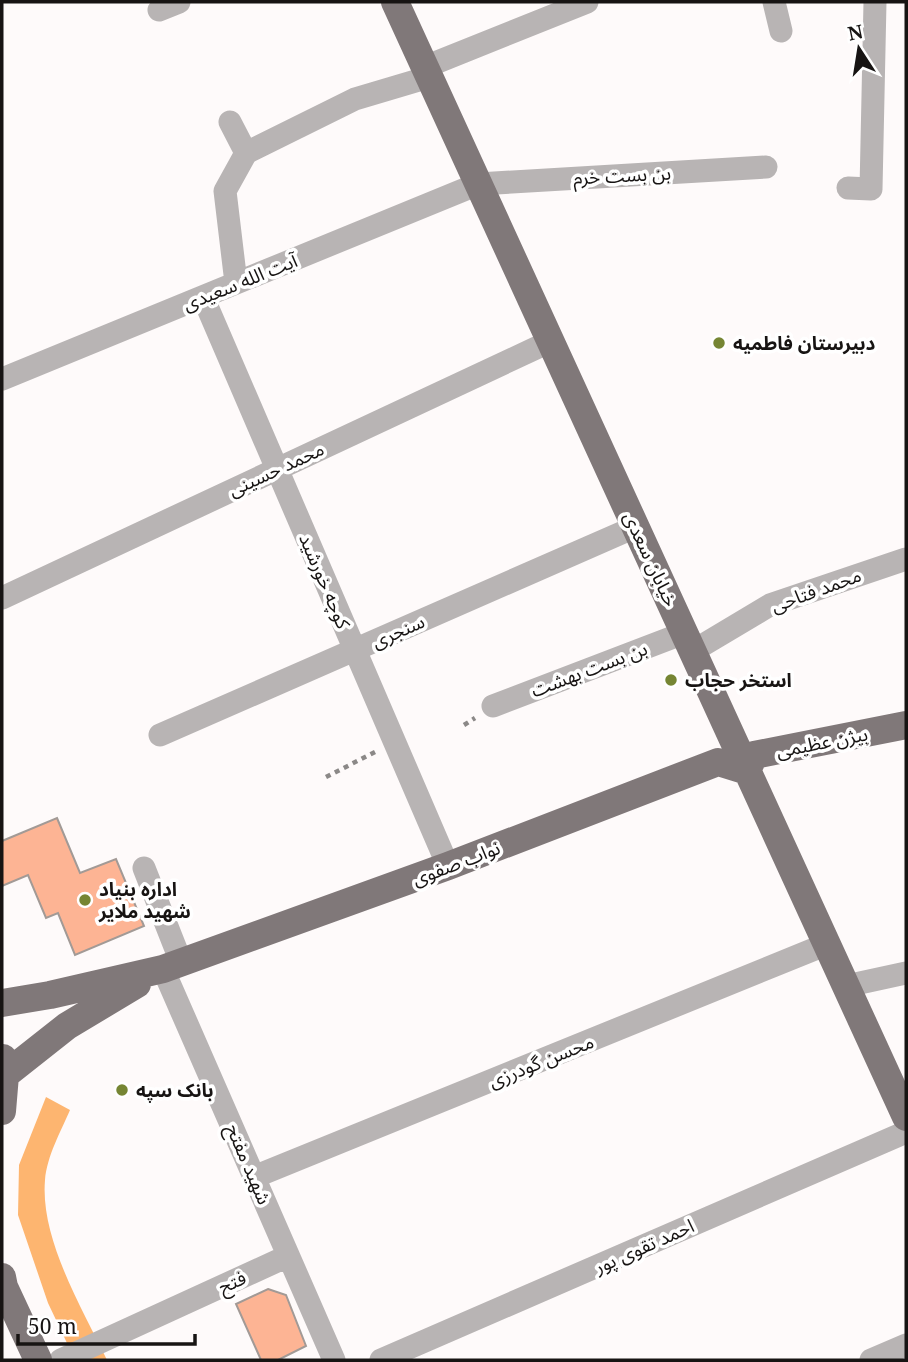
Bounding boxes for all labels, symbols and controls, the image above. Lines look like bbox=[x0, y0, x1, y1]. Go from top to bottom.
north arrow bbox=[824, 14, 894, 84]
text: N bbox=[845, 18, 866, 47]
street label: بن بست خرم bbox=[572, 159, 672, 193]
street label: آیت الله سعیدی bbox=[179, 247, 303, 317]
place label: دبیرستان فاطمیه bbox=[733, 330, 875, 356]
marker: دبیرستان فاطمیه bbox=[711, 335, 727, 351]
street label: محمد حسینی bbox=[224, 435, 328, 503]
street label: خیابان سعدی bbox=[618, 507, 684, 611]
street label: کوچه خورشید bbox=[293, 530, 357, 634]
street label: محمد فتاحی bbox=[767, 562, 865, 618]
street label: سنجری bbox=[367, 608, 429, 654]
street label: بن بست بهشت bbox=[527, 635, 651, 703]
place label: استخر حجاب bbox=[685, 667, 792, 693]
marker: استخر حجاب bbox=[663, 672, 679, 688]
street label: بیژن عظیمی bbox=[774, 720, 870, 764]
street label: نواب صفوی bbox=[408, 834, 504, 892]
place label: اداره بنیاد شهید ملایر bbox=[98, 876, 191, 924]
marker: اداره بنیاد شهید ملایر bbox=[77, 892, 93, 908]
street label: محسن گودرزی bbox=[485, 1028, 597, 1094]
place label: بانک سپه bbox=[136, 1077, 214, 1103]
marker: بانک سپه bbox=[114, 1082, 130, 1098]
street label: شهید مفتح bbox=[218, 1120, 278, 1209]
street label: احمد تقوی پور bbox=[589, 1212, 698, 1280]
street label: فتح bbox=[214, 1264, 251, 1301]
scale bar bbox=[18, 1302, 194, 1346]
text: 50 m bbox=[28, 1312, 77, 1340]

